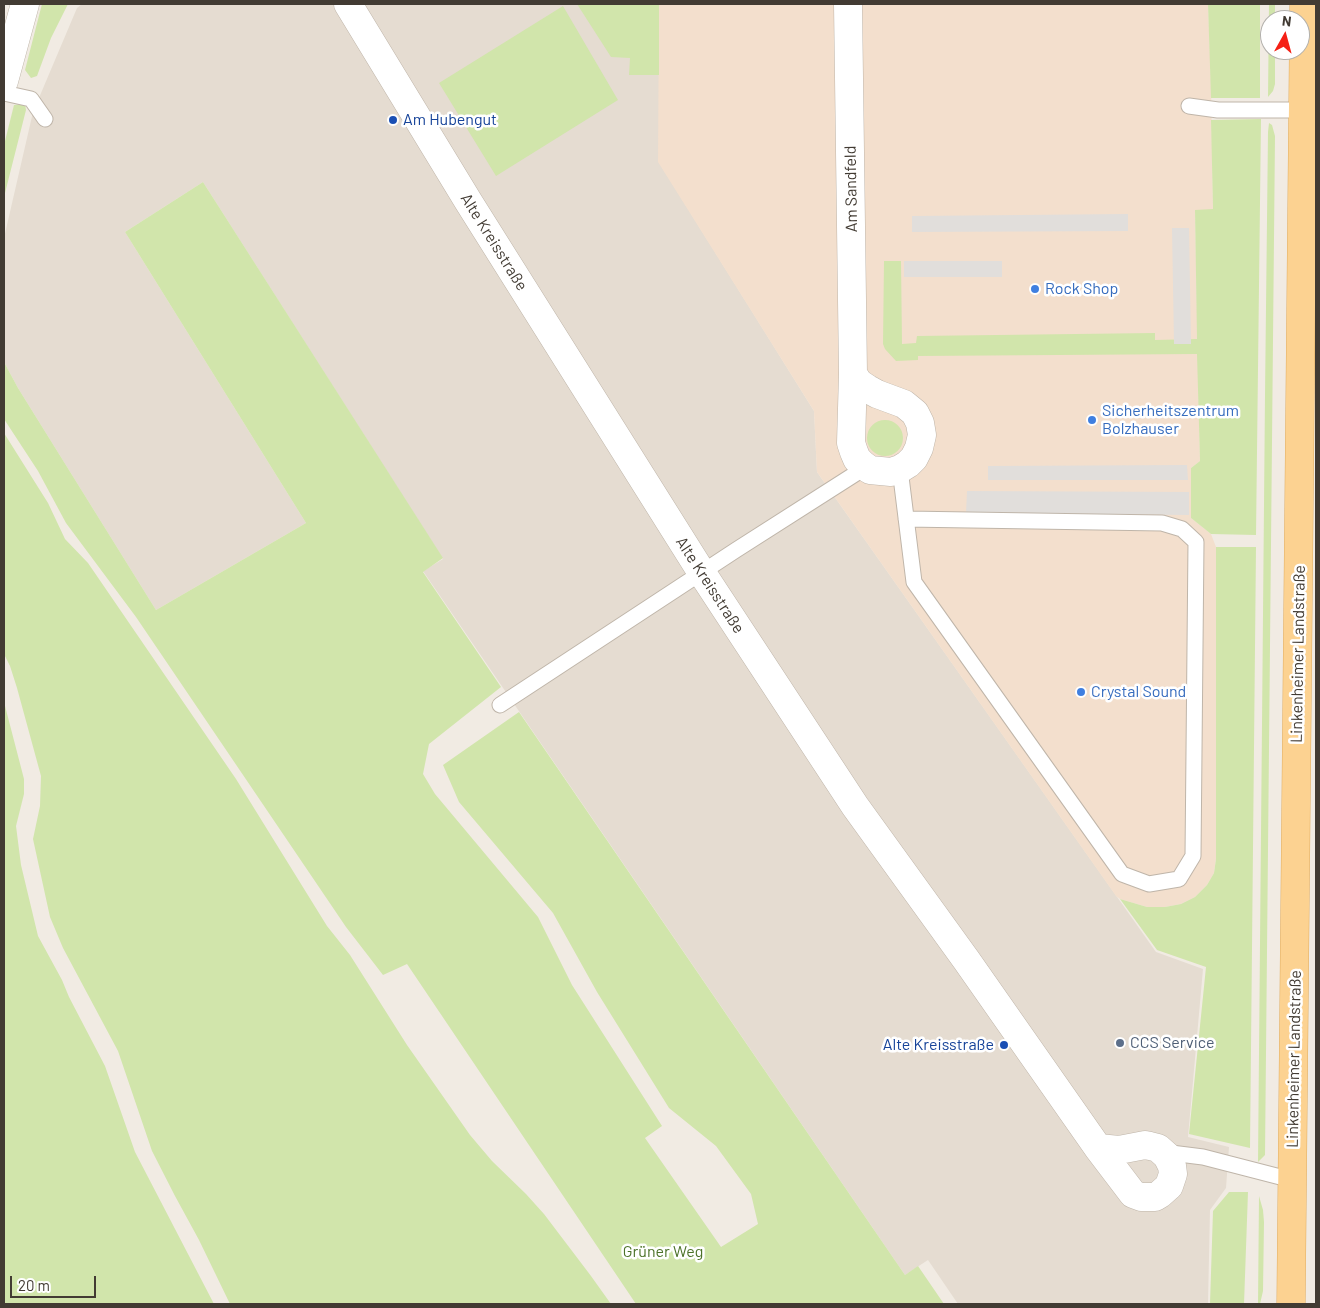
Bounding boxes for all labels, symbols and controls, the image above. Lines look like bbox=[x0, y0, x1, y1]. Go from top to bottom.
north arrow bbox=[1260, 10, 1310, 60]
text: N bbox=[1281, 12, 1292, 30]
place label: Am Hubengut bbox=[403, 110, 497, 130]
marker: Am Hubengut bbox=[387, 114, 399, 126]
street label: Am Sandfeld bbox=[841, 145, 861, 233]
street label: Alte Kreisstraße bbox=[456, 190, 532, 294]
place label: Rock Shop bbox=[1045, 279, 1118, 299]
marker: Rock Shop bbox=[1029, 283, 1041, 295]
place label: Sicherheitszentrum Bolzhauser bbox=[1102, 401, 1239, 439]
marker: Sicherheitszentrum Bolzhauser bbox=[1086, 414, 1098, 426]
street label: Alte Kreisstraße bbox=[672, 533, 748, 637]
street label: Linkenheimer Landstraße bbox=[1287, 565, 1309, 743]
place label: Crystal Sound bbox=[1091, 682, 1186, 702]
marker: Crystal Sound bbox=[1075, 686, 1087, 698]
street label: Linkenheimer Landstraße bbox=[1283, 970, 1305, 1148]
place label: CCS Service bbox=[1130, 1033, 1215, 1053]
place label: Alte Kreisstraße bbox=[883, 1035, 994, 1055]
marker: CCS Service bbox=[1114, 1037, 1126, 1049]
marker: Alte Kreisstraße bbox=[998, 1039, 1010, 1051]
park label: Grüner Weg bbox=[623, 1242, 703, 1262]
scale bar bbox=[12, 1266, 99, 1298]
text: 20 m bbox=[18, 1276, 50, 1294]

